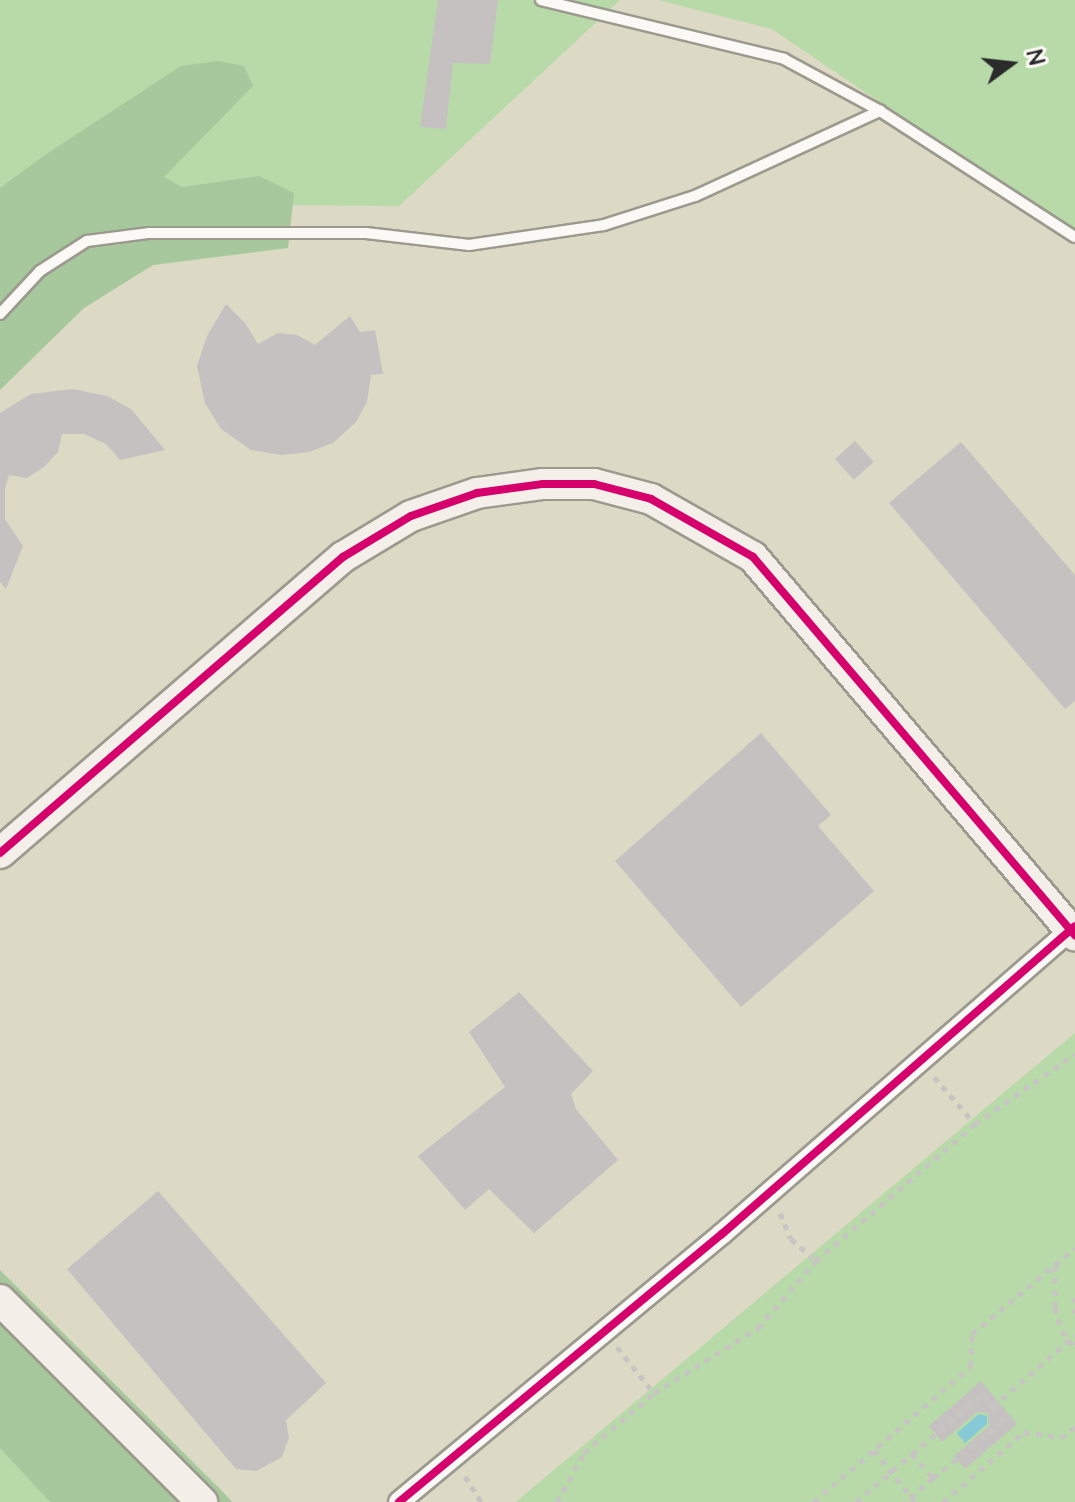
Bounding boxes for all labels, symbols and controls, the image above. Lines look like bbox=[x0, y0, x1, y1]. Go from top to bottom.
north arrow bbox=[971, 24, 1051, 104]
text: N bbox=[1018, 47, 1051, 68]

